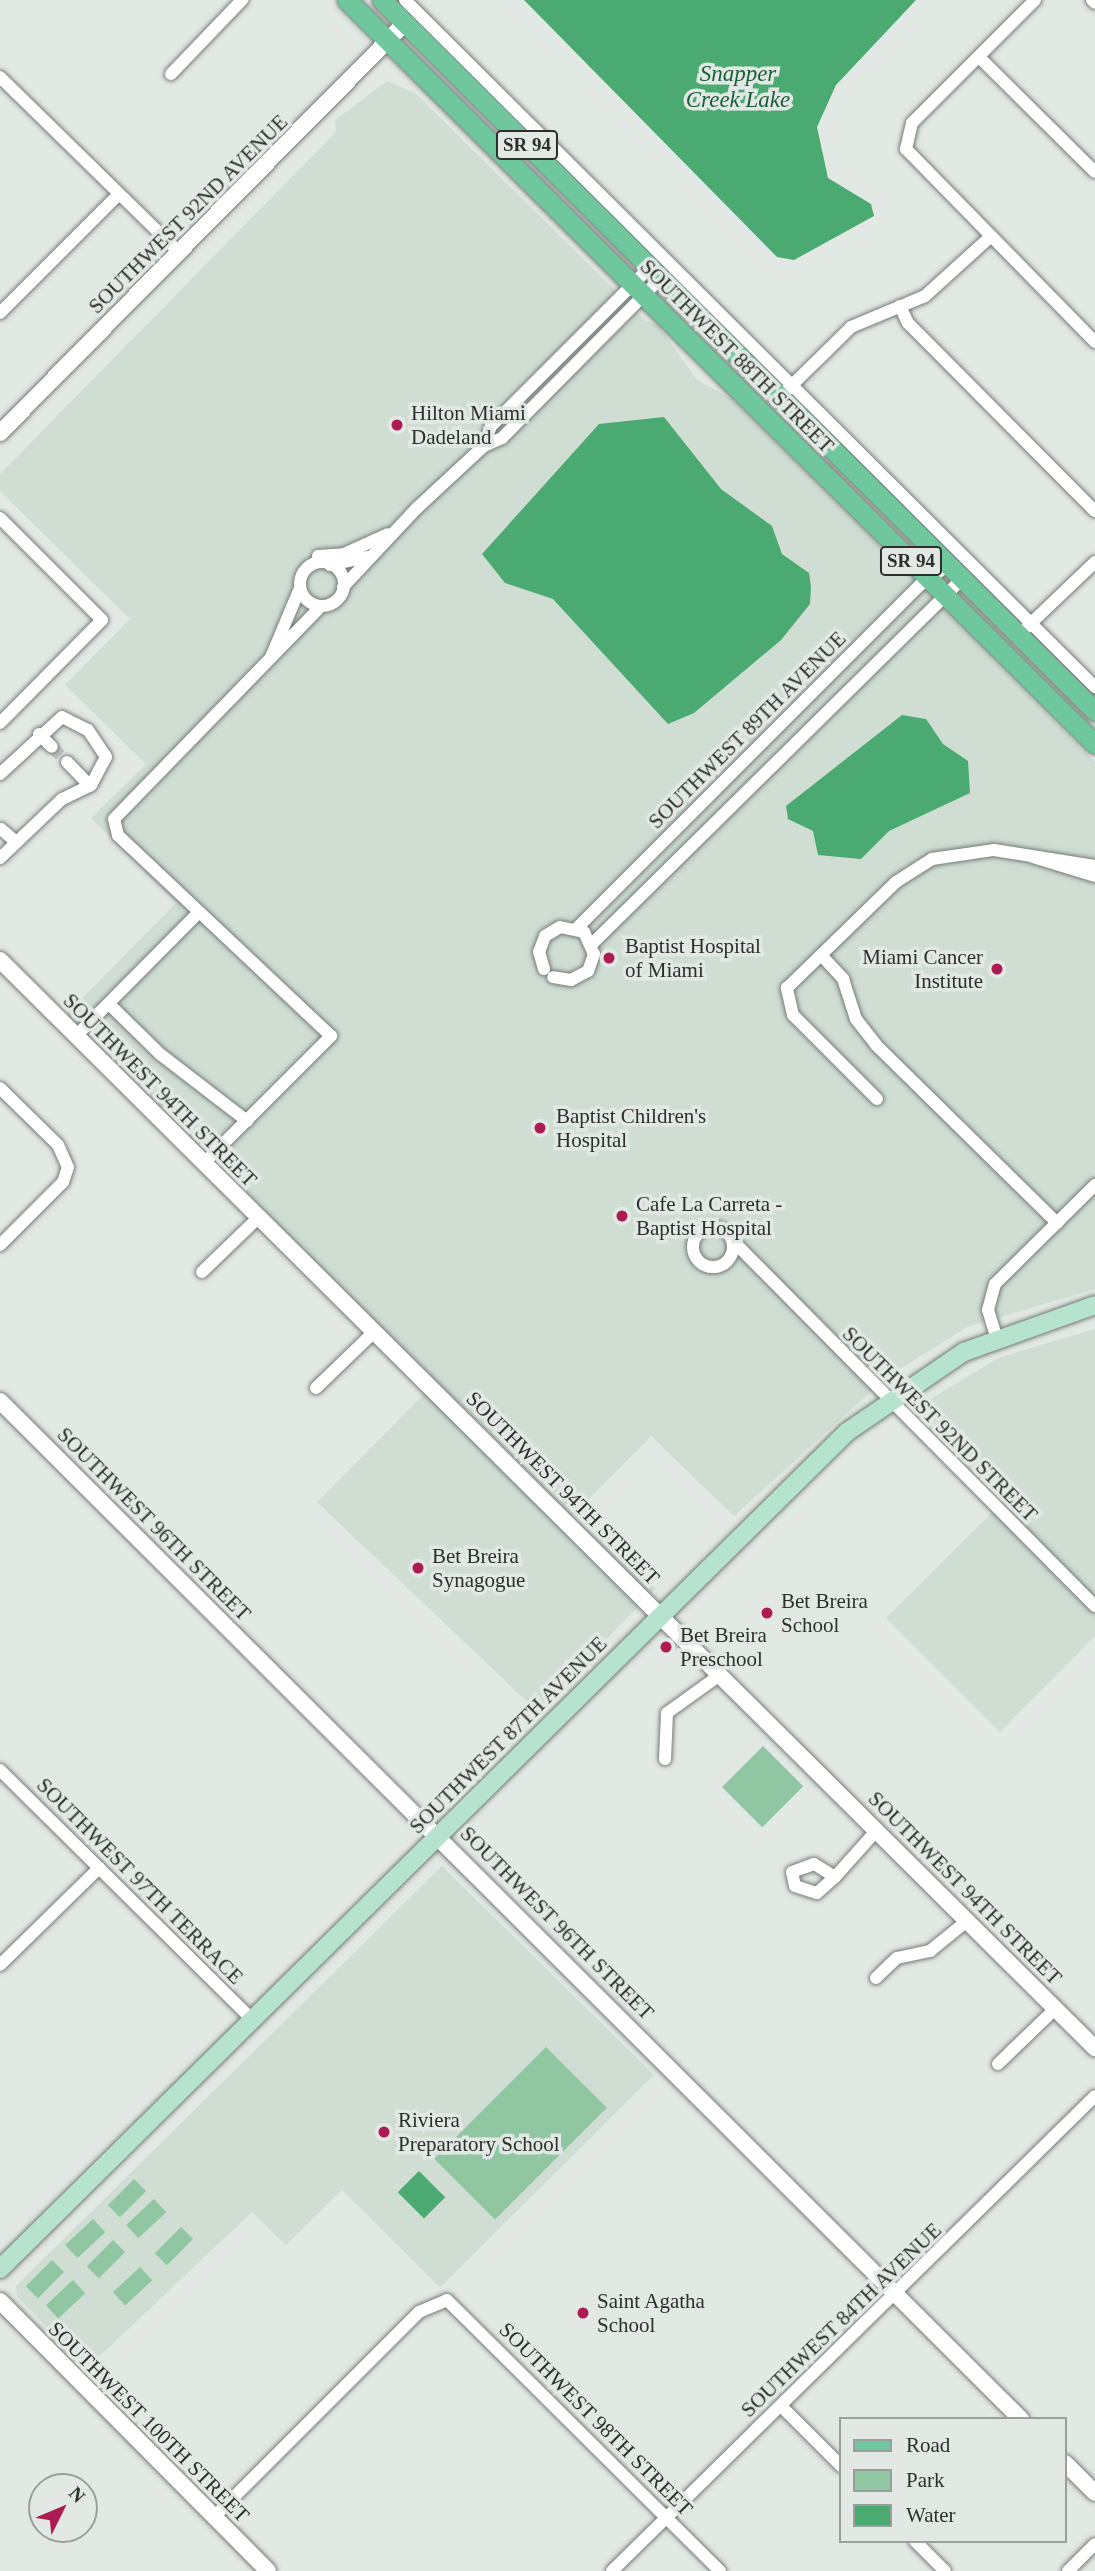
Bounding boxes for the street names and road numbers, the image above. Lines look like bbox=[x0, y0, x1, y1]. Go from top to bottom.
street label: SOUTHWEST 92ND AVENUE bbox=[83, 109, 293, 319]
road number: SR 94 bbox=[496, 130, 558, 160]
street label: SOUTHWEST 88TH STREET bbox=[635, 254, 839, 458]
road number: SR 94 bbox=[880, 546, 942, 576]
street label: SOUTHWEST 89TH AVENUE bbox=[643, 626, 851, 834]
street label: SOUTHWEST 94TH STREET bbox=[58, 988, 262, 1192]
street label: SOUTHWEST 92ND STREET bbox=[837, 1321, 1043, 1527]
street label: SOUTHWEST 94TH STREET bbox=[461, 1386, 665, 1590]
street label: SOUTHWEST 96TH STREET bbox=[52, 1422, 256, 1626]
street label: SOUTHWEST 87TH AVENUE bbox=[404, 1631, 612, 1839]
street label: SOUTHWEST 97TH TERRACE bbox=[31, 1772, 249, 1990]
street label: SOUTHWEST 94TH STREET bbox=[863, 1786, 1067, 1990]
street label: SOUTHWEST 96TH STREET bbox=[455, 1821, 659, 2025]
street label: SOUTHWEST 84TH AVENUE bbox=[735, 2217, 947, 2423]
street label: SOUTHWEST 100TH STREET bbox=[43, 2316, 255, 2528]
street label: SOUTHWEST 98TH STREET bbox=[494, 2317, 698, 2521]

